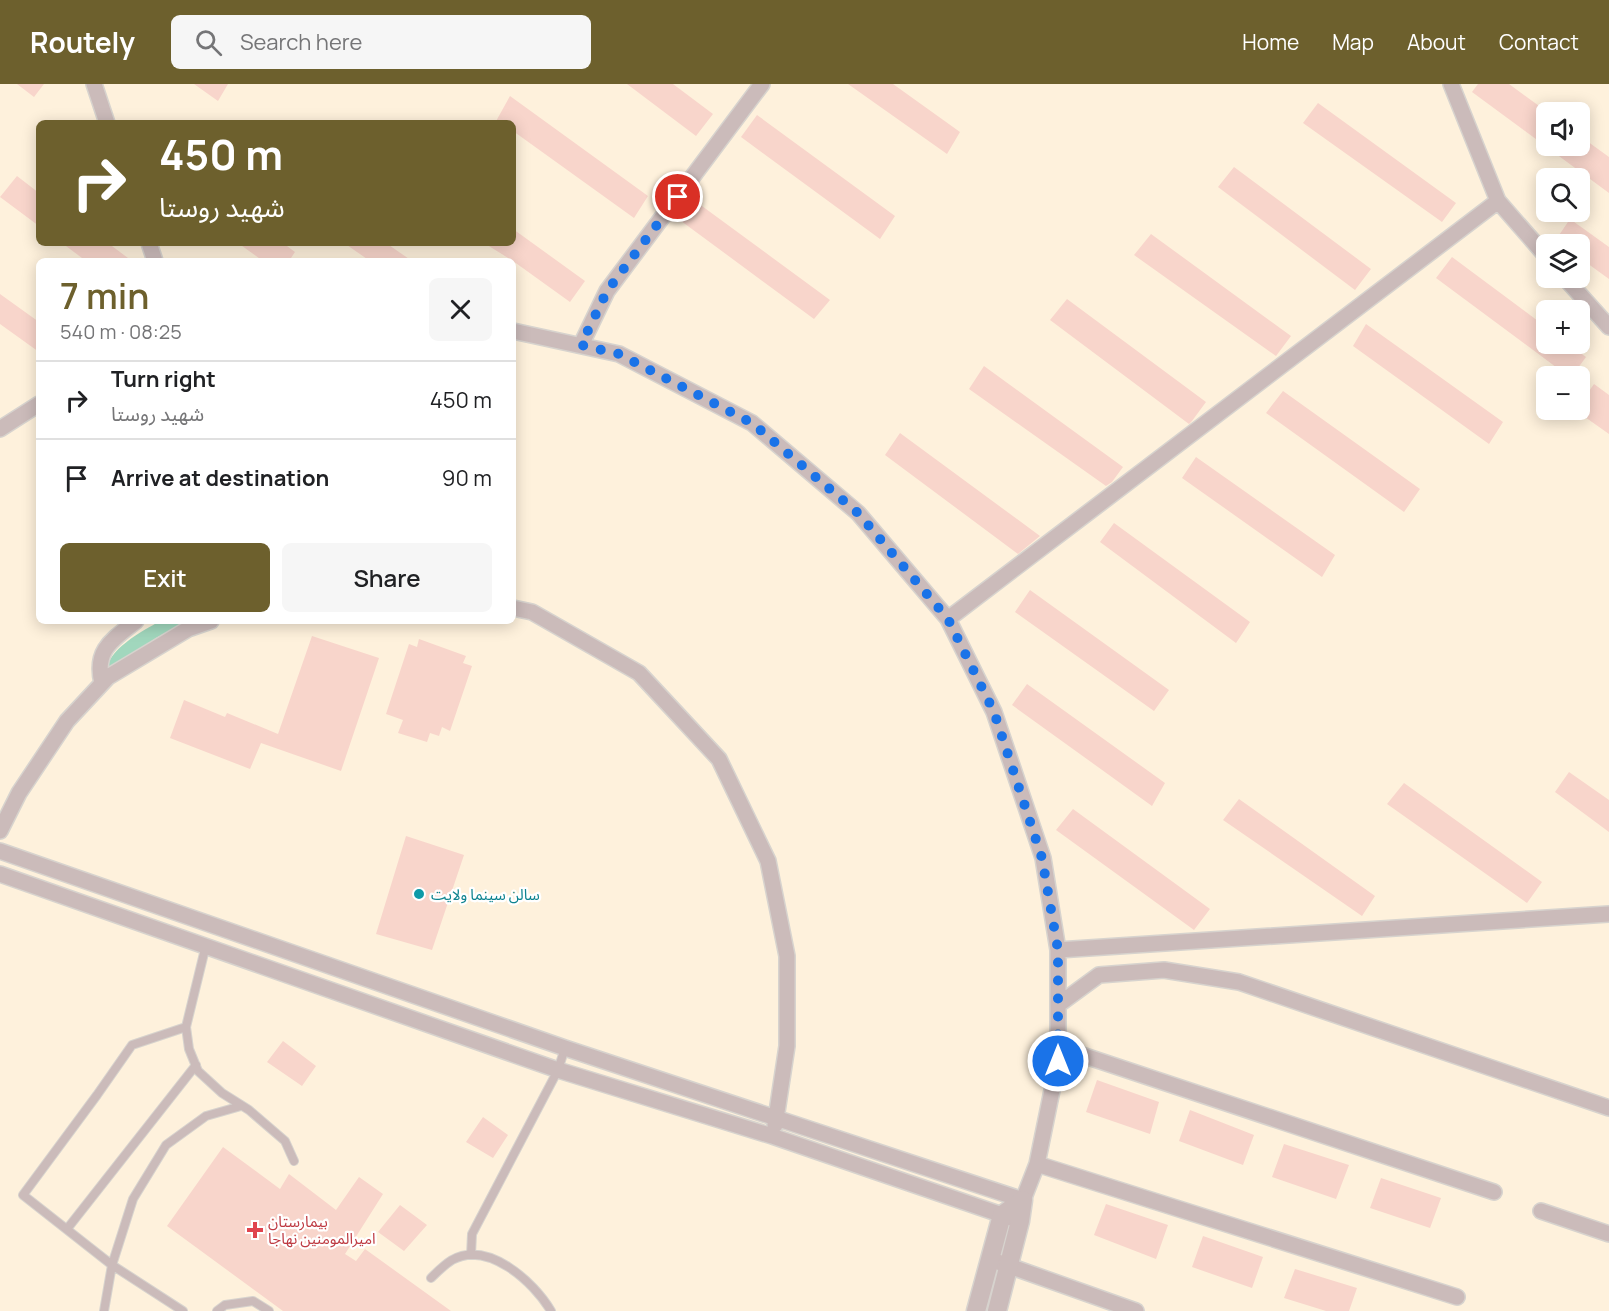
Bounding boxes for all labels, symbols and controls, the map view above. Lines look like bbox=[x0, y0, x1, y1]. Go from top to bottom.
search box bbox=[171, 15, 591, 69]
text: Routely bbox=[30, 23, 135, 61]
icon: search bbox=[192, 26, 225, 59]
text: Search here bbox=[240, 27, 362, 57]
text: Home bbox=[1242, 28, 1299, 56]
text: Map bbox=[1332, 28, 1374, 56]
text: About bbox=[1407, 28, 1466, 56]
text: Contact bbox=[1499, 28, 1579, 56]
map controls bbox=[1536, 102, 1590, 420]
button: sound bbox=[1536, 102, 1590, 156]
text: 450 m bbox=[159, 125, 283, 183]
icon: right bbox=[60, 144, 138, 222]
button: search bbox=[1536, 168, 1590, 222]
pin bbox=[652, 171, 703, 222]
icon: arrive bbox=[661, 180, 694, 213]
text: شهید روستا bbox=[159, 188, 285, 225]
button: layers bbox=[1536, 234, 1590, 288]
text: 7 min bbox=[60, 271, 149, 320]
button: close bbox=[429, 278, 492, 341]
button: + bbox=[1536, 300, 1590, 354]
text: 540 m · 08:25 bbox=[60, 318, 182, 345]
text: Turn right bbox=[111, 364, 216, 394]
button: − bbox=[1536, 366, 1590, 420]
icon: right bbox=[60, 384, 93, 417]
text: 450 m bbox=[430, 385, 492, 415]
text: شهید روستا bbox=[111, 400, 204, 427]
icon: arrive bbox=[60, 462, 93, 495]
text: Arrive at destination bbox=[111, 463, 329, 493]
text: 90 m bbox=[442, 463, 492, 493]
button: Exit bbox=[60, 543, 270, 612]
button: Share bbox=[282, 543, 492, 612]
place label: سالن سینما ولایت bbox=[431, 884, 540, 905]
marker: سالن سینما ولایت bbox=[412, 887, 426, 901]
position arrow bbox=[1026, 1029, 1090, 1093]
place label: بیمارستان امیرالمومنین نهاجا bbox=[268, 1211, 376, 1249]
marker: بیمارستان امیرالمومنین نهاجا bbox=[246, 1221, 264, 1239]

